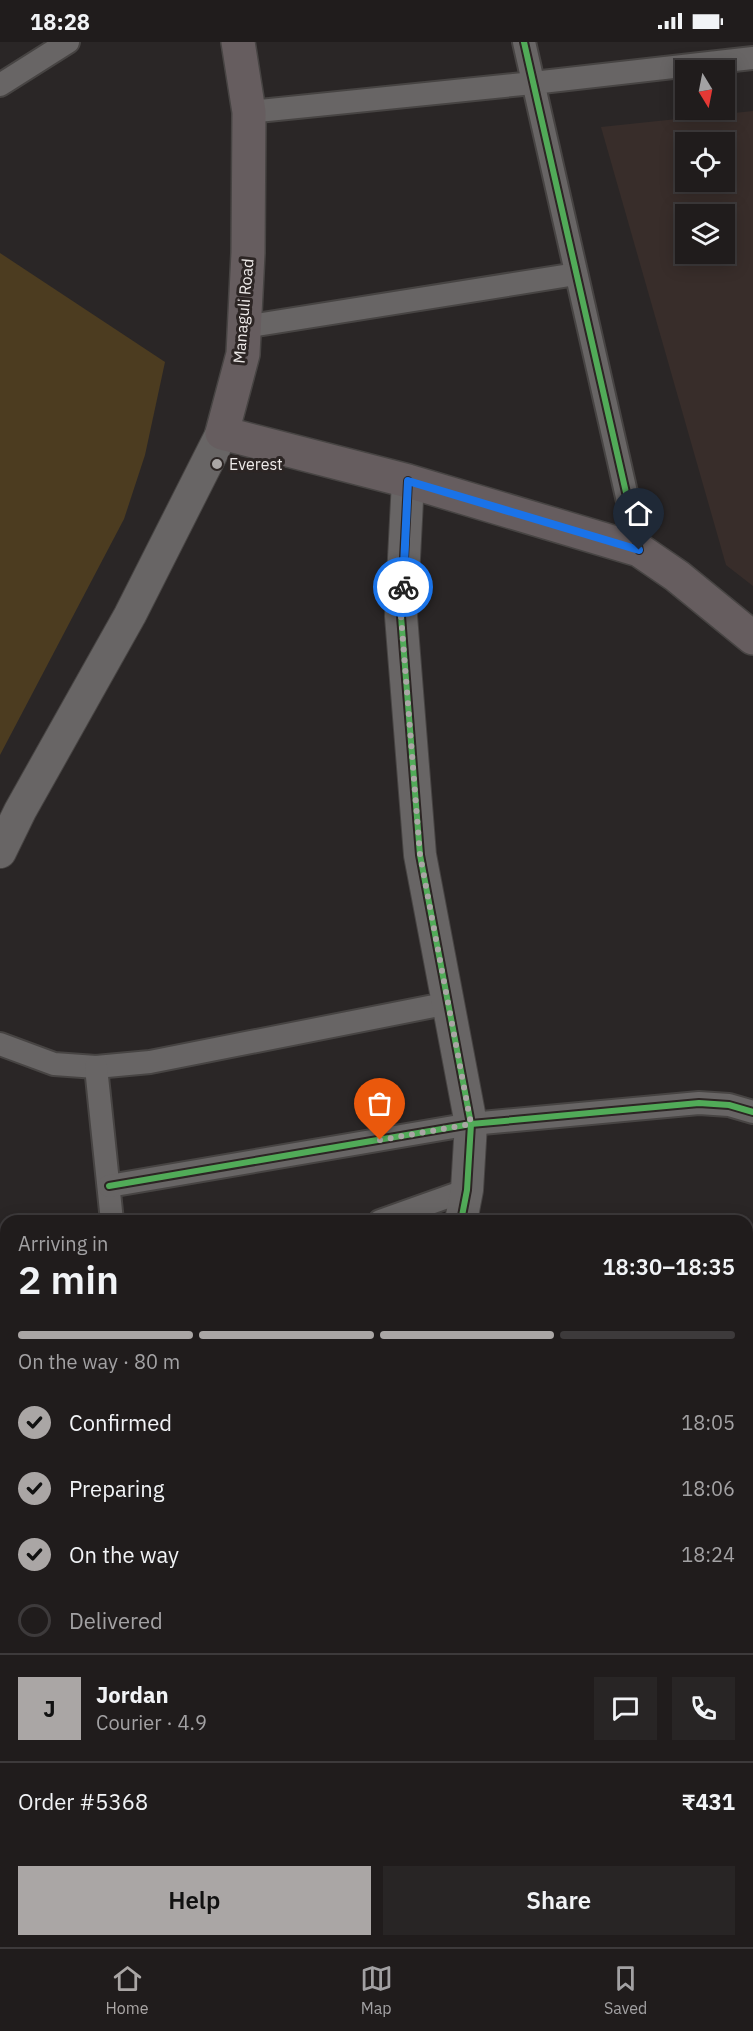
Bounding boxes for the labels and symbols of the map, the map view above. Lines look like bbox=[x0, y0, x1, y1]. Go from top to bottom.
north arrow bbox=[675, 60, 735, 120]
street label: Managuli Road bbox=[228, 258, 258, 364]
place label: Everest bbox=[229, 454, 283, 474]
marker: Everest bbox=[210, 457, 224, 471]
pin bbox=[613, 488, 664, 550]
courier bbox=[373, 557, 433, 617]
pin bbox=[354, 1078, 405, 1140]

